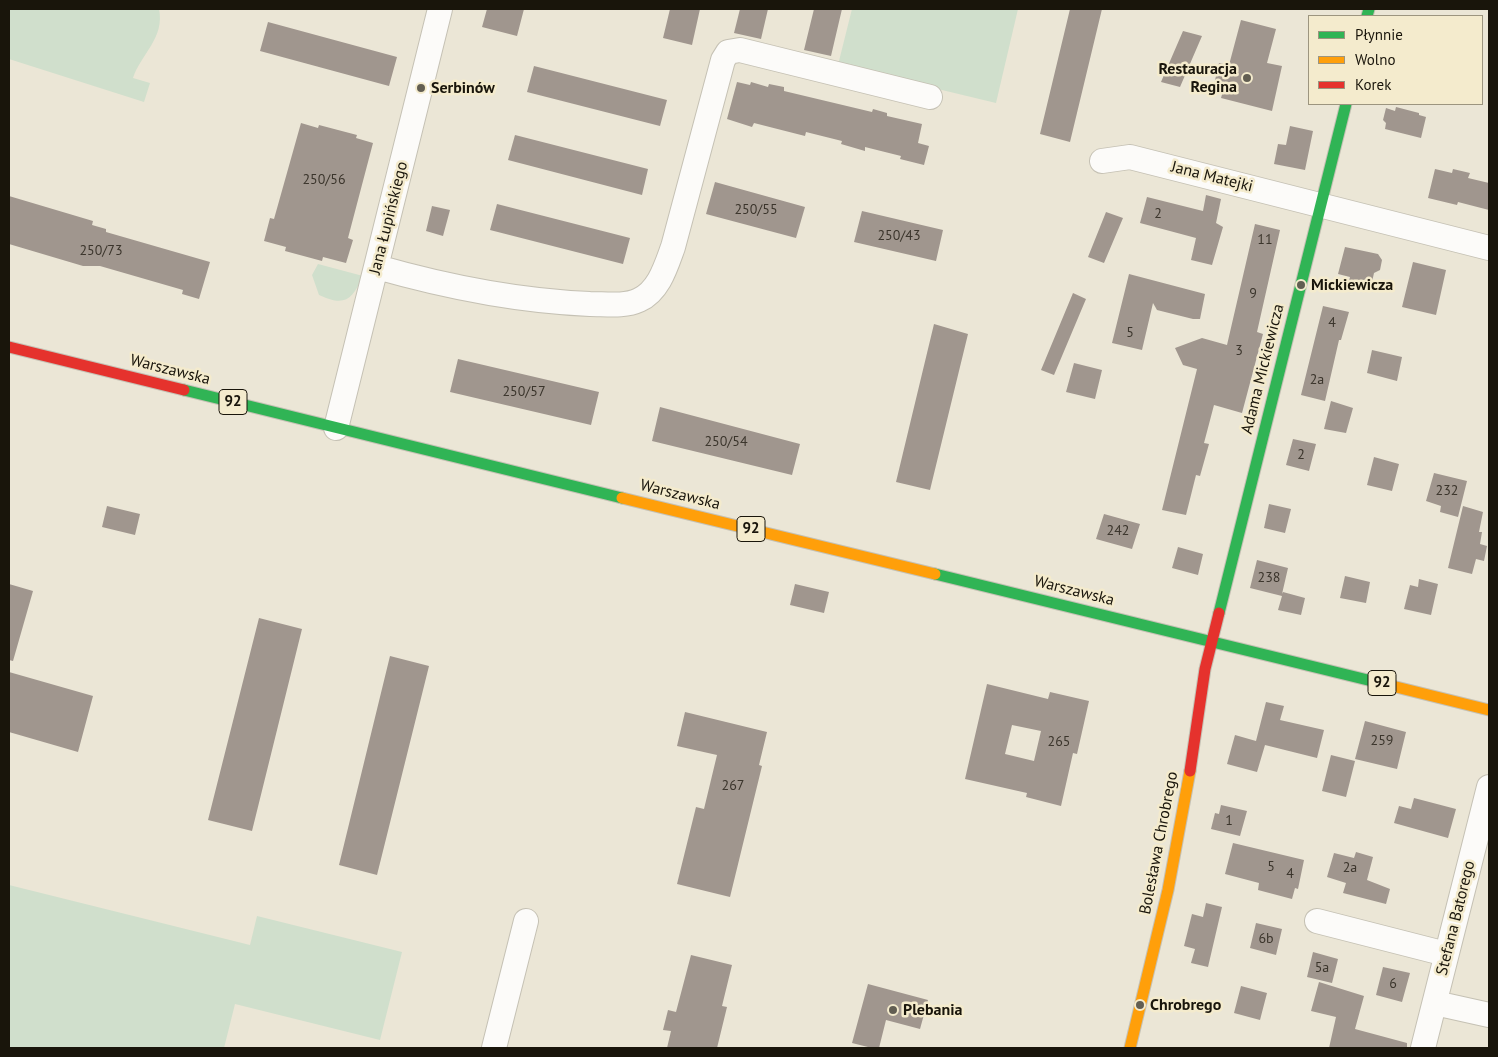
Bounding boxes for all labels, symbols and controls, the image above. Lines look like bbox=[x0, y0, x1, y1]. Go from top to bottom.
legend bbox=[1308, 15, 1483, 105]
text: Płynnie bbox=[1355, 25, 1403, 44]
text: Wolno bbox=[1355, 50, 1395, 69]
place label: Restauracja Regina bbox=[1158, 59, 1237, 97]
marker: Restauracja Regina bbox=[1241, 72, 1253, 84]
text: Korek bbox=[1355, 75, 1391, 94]
place label: Serbinów bbox=[431, 78, 495, 98]
marker: Serbinów bbox=[415, 82, 427, 94]
street label: Jana Matejki bbox=[1169, 158, 1255, 196]
street label: Jana Łupińskiego bbox=[366, 160, 412, 276]
house number: 250/56 bbox=[302, 172, 346, 188]
house number: 250/55 bbox=[734, 202, 778, 218]
house number: 2 bbox=[1154, 206, 1162, 222]
house number: 250/43 bbox=[877, 228, 921, 244]
house number: 11 bbox=[1257, 232, 1273, 248]
house number: 250/73 bbox=[79, 243, 123, 259]
place label: Mickiewicza bbox=[1311, 275, 1393, 295]
marker: Mickiewicza bbox=[1295, 279, 1307, 291]
house number: 9 bbox=[1249, 286, 1257, 302]
street label: Adama Mickiewicza bbox=[1238, 302, 1288, 436]
house number: 4 bbox=[1328, 315, 1336, 331]
house number: 5 bbox=[1126, 325, 1134, 341]
house number: 3 bbox=[1235, 343, 1243, 359]
street label: Warszawska bbox=[128, 351, 212, 389]
house number: 2a bbox=[1310, 372, 1324, 388]
house number: 250/57 bbox=[502, 384, 546, 400]
road number: 92 bbox=[219, 390, 247, 414]
house number: 250/54 bbox=[704, 434, 748, 450]
house number: 2 bbox=[1297, 447, 1305, 463]
street label: Warszawska bbox=[638, 476, 722, 514]
house number: 232 bbox=[1436, 483, 1458, 499]
road number: 92 bbox=[737, 516, 765, 542]
house number: 242 bbox=[1107, 523, 1129, 539]
house number: 238 bbox=[1258, 570, 1280, 586]
street label: Warszawska bbox=[1032, 572, 1116, 610]
road number: 92 bbox=[1368, 670, 1396, 696]
house number: 259 bbox=[1371, 733, 1393, 749]
house number: 265 bbox=[1048, 734, 1070, 750]
street label: Bolesława Chrobrego bbox=[1136, 770, 1182, 916]
house number: 267 bbox=[722, 778, 744, 794]
house number: 1 bbox=[1225, 813, 1233, 829]
house number: 5 bbox=[1267, 859, 1275, 875]
street label: Stefana Batorego bbox=[1432, 859, 1480, 977]
house number: 2a bbox=[1343, 860, 1357, 876]
house number: 4 bbox=[1286, 866, 1294, 882]
house number: 6b bbox=[1258, 931, 1274, 947]
house number: 5a bbox=[1315, 960, 1329, 976]
house number: 6 bbox=[1389, 976, 1397, 992]
place label: Chrobrego bbox=[1150, 995, 1221, 1015]
marker: Chrobrego bbox=[1134, 999, 1146, 1011]
place label: Plebania bbox=[903, 1000, 962, 1020]
marker: Plebania bbox=[887, 1004, 899, 1016]

